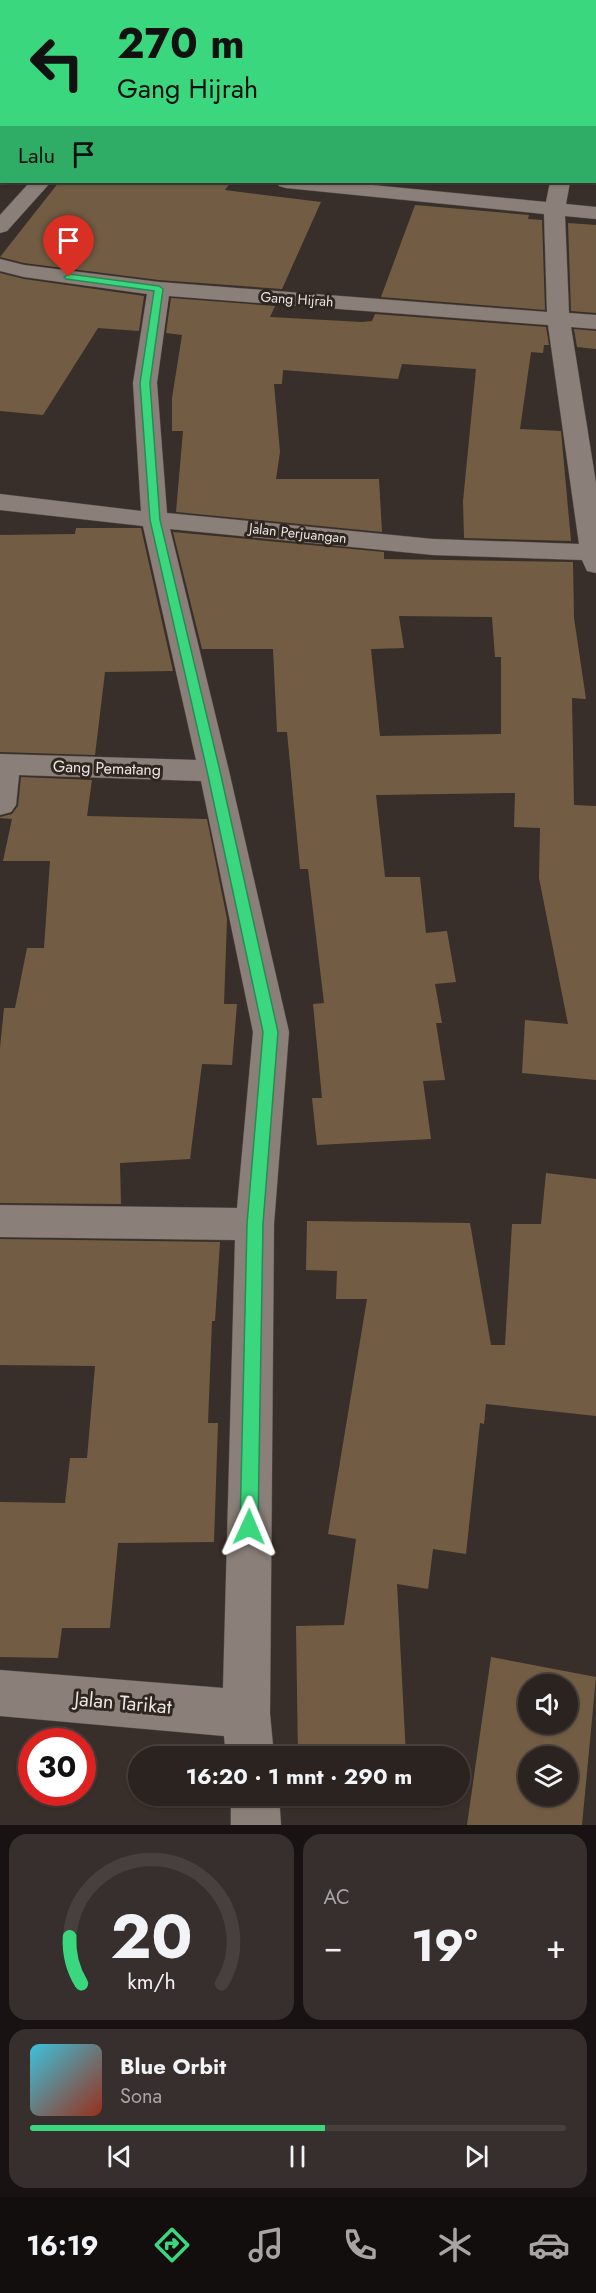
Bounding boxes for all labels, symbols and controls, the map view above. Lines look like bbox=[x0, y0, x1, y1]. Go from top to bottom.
text: 270 m bbox=[117, 13, 245, 74]
icon: left bbox=[18, 24, 96, 102]
text: Gang Hijrah bbox=[117, 69, 258, 108]
icon: arrive bbox=[67, 138, 100, 171]
text: Lalu bbox=[18, 139, 55, 171]
pin bbox=[43, 215, 94, 277]
icon: arrive bbox=[52, 224, 85, 257]
street label: Gang Hijrah bbox=[260, 286, 334, 312]
street label: Jalan Perjuangan bbox=[246, 518, 348, 548]
street label: Gang Pematang bbox=[53, 755, 161, 781]
position arrow bbox=[217, 1495, 281, 1559]
map controls bbox=[518, 1674, 578, 1806]
button: sound bbox=[518, 1674, 578, 1734]
street label: Jalan Tarikat bbox=[70, 1684, 173, 1722]
speed limit sign: 30 bbox=[18, 1728, 96, 1806]
button: layers bbox=[518, 1746, 578, 1806]
text: 16:20 · 1 mnt · 290 m bbox=[186, 1760, 412, 1792]
text: AC bbox=[324, 1883, 350, 1912]
text: 20 bbox=[110, 1891, 192, 1981]
text: 19° bbox=[411, 1913, 478, 1978]
text: − bbox=[324, 1923, 343, 1970]
text: + bbox=[546, 1923, 566, 1970]
text: km/h bbox=[127, 1966, 175, 1997]
text: Blue Orbit bbox=[120, 2050, 226, 2082]
text: Sona bbox=[120, 2082, 162, 2111]
icon: previous bbox=[103, 2140, 136, 2173]
icon: pause bbox=[281, 2140, 314, 2173]
icon: next bbox=[460, 2140, 493, 2173]
icon: directions bbox=[151, 2224, 193, 2266]
icon: music bbox=[245, 2224, 287, 2266]
icon: phone bbox=[339, 2224, 381, 2266]
icon: climate bbox=[434, 2224, 476, 2266]
icon: car bbox=[528, 2224, 570, 2266]
text: 16:19 bbox=[26, 2226, 98, 2265]

